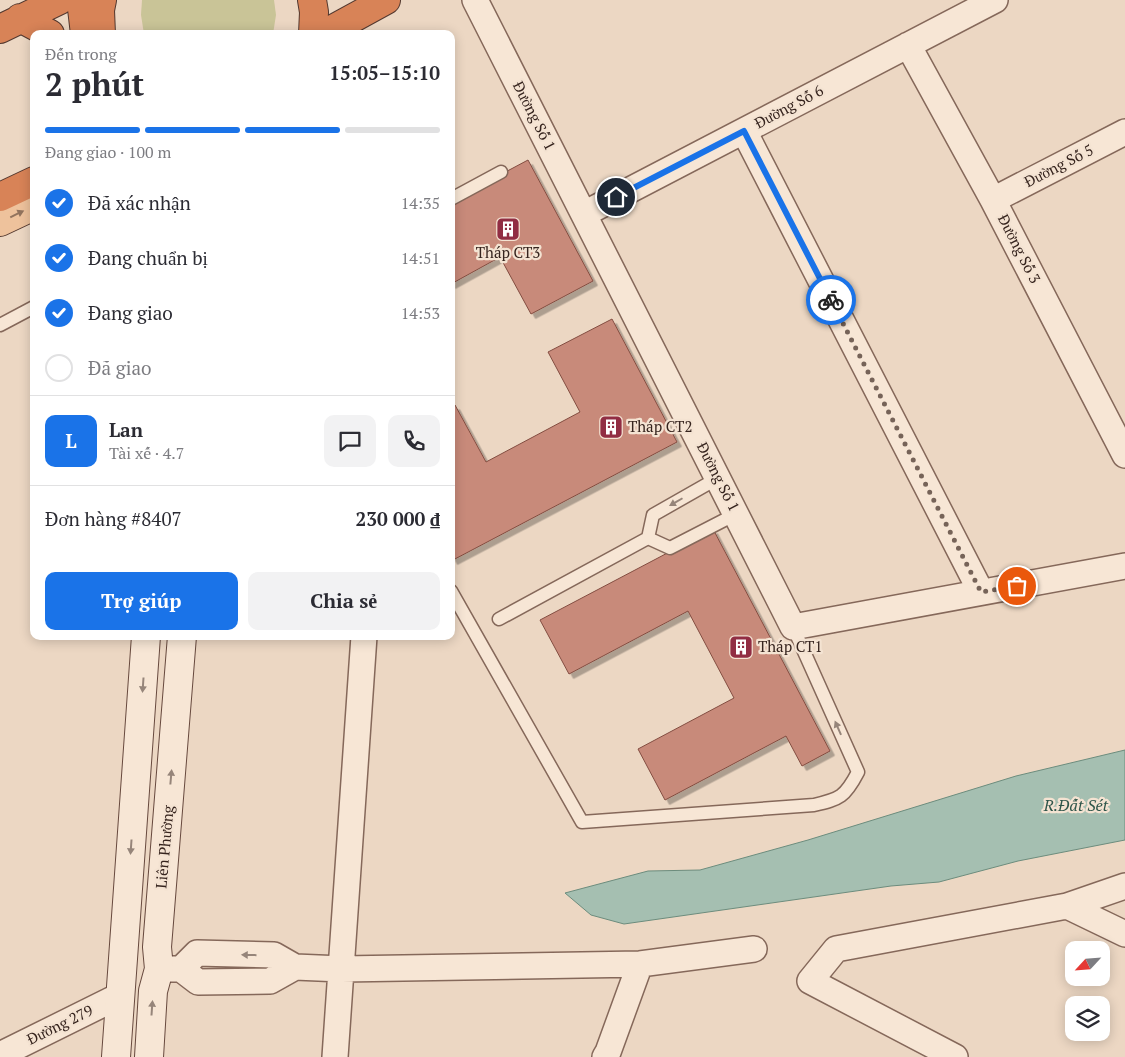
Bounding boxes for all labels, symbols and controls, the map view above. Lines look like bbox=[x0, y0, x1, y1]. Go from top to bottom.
text: Đến trong bbox=[45, 43, 117, 65]
text: 15:05–15:10 bbox=[329, 60, 440, 85]
text: 2 phút bbox=[45, 63, 144, 105]
street label: Đường Số 1 bbox=[509, 78, 561, 154]
street label: Đường Số 6 bbox=[751, 80, 826, 133]
street label: Đường Số 5 bbox=[1021, 139, 1097, 191]
text: Đang giao · 100 m bbox=[45, 141, 171, 163]
pin bbox=[595, 176, 637, 218]
icon: home bbox=[602, 183, 630, 211]
icon: check bbox=[45, 189, 73, 217]
text: Đã xác nhận bbox=[88, 190, 191, 215]
text: 14:35 bbox=[401, 192, 440, 214]
one-way arrow bbox=[10, 210, 24, 218]
street label: Đường Số 3 bbox=[994, 211, 1046, 287]
building icon: Tháp CT3 bbox=[495, 216, 521, 242]
place label: Tháp CT3 bbox=[476, 242, 540, 262]
icon: check bbox=[45, 244, 73, 272]
text: Đang chuẩn bị bbox=[88, 245, 208, 270]
text: 14:51 bbox=[401, 247, 440, 269]
courier bbox=[806, 275, 856, 325]
icon: bike bbox=[817, 286, 845, 314]
icon: check bbox=[45, 299, 73, 327]
text: Đang giao bbox=[88, 300, 173, 325]
text: 14:53 bbox=[401, 302, 440, 324]
text: Đã giao bbox=[88, 355, 152, 380]
building icon: Tháp CT2 bbox=[598, 414, 624, 440]
button: chat bbox=[324, 415, 376, 467]
button: phone bbox=[388, 415, 440, 467]
place label: Tháp CT2 bbox=[628, 416, 692, 436]
text: Lan bbox=[109, 417, 143, 442]
text: L bbox=[65, 428, 77, 453]
street label: Đường Số 1 bbox=[693, 439, 745, 515]
text: Tài xế · 4.7 bbox=[109, 442, 184, 464]
one-way arrow bbox=[668, 498, 683, 506]
text: Đơn hàng #8407 bbox=[45, 506, 182, 531]
text: 230 000 ₫ bbox=[356, 506, 440, 531]
pin bbox=[996, 565, 1038, 607]
button: Trợ giúp bbox=[45, 572, 238, 630]
button: Chia sẻ bbox=[248, 572, 440, 630]
icon: bag bbox=[1003, 572, 1031, 600]
building icon: Tháp CT1 bbox=[728, 634, 754, 660]
place label: Tháp CT1 bbox=[758, 636, 822, 656]
one-way arrow bbox=[139, 677, 147, 693]
one-way arrow bbox=[834, 721, 842, 735]
one-way arrow bbox=[167, 769, 175, 785]
water label: R.Đất Sét bbox=[1043, 794, 1109, 816]
street label: Liên Phường bbox=[150, 803, 178, 889]
one-way arrow bbox=[127, 839, 135, 855]
north arrow bbox=[1065, 941, 1110, 986]
map controls bbox=[1065, 941, 1110, 1041]
one-way arrow bbox=[241, 951, 257, 959]
button: layers bbox=[1065, 996, 1110, 1041]
street label: Đường 279 bbox=[23, 1000, 96, 1049]
one-way arrow bbox=[148, 1000, 156, 1016]

